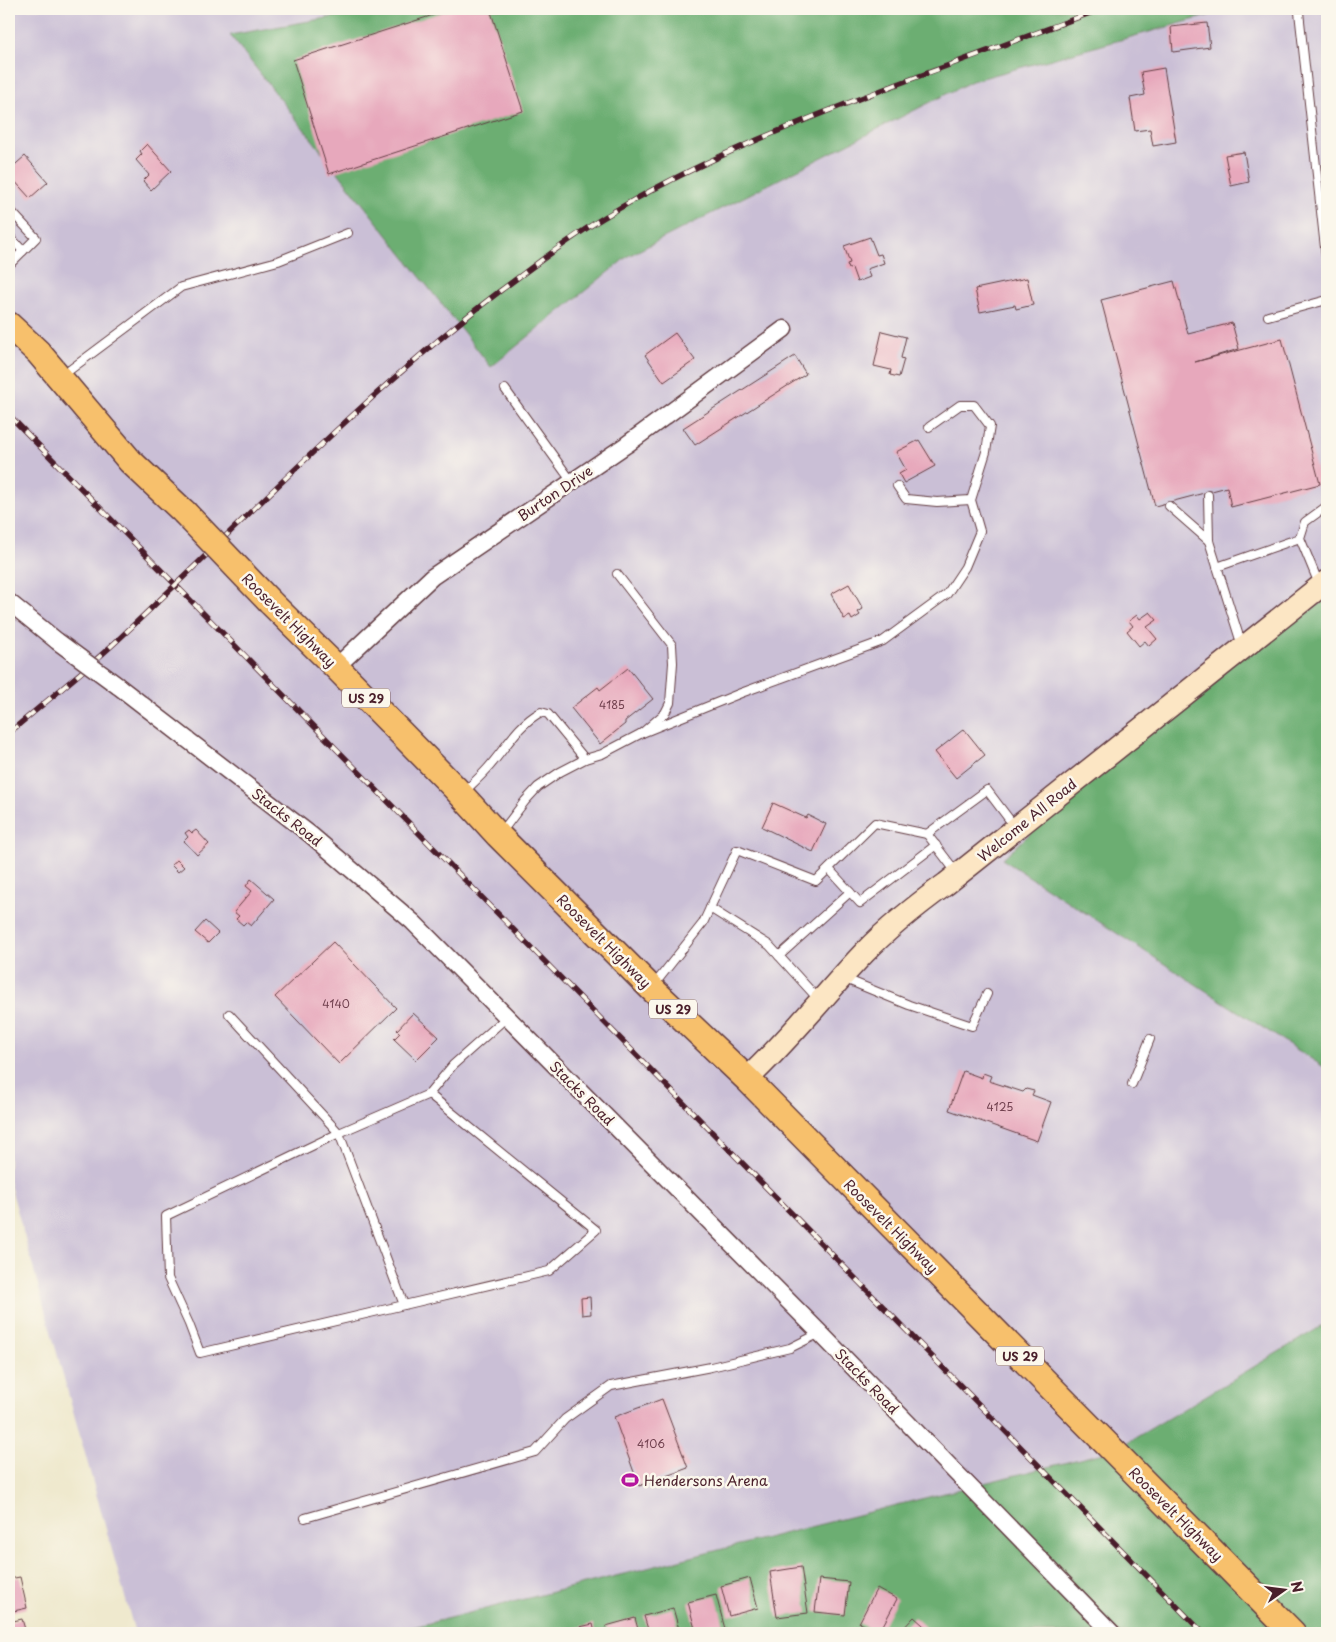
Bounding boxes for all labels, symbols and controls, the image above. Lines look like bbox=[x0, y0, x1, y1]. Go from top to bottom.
street label: Burton Drive bbox=[513, 460, 597, 526]
street label: Roosevelt Highway bbox=[237, 568, 341, 672]
road number: US 29 bbox=[342, 688, 390, 708]
house number: 4185 bbox=[599, 696, 625, 713]
street label: Welcome All Road bbox=[973, 773, 1081, 867]
street label: Stacks Road bbox=[247, 783, 327, 851]
street label: Roosevelt Highway bbox=[552, 889, 656, 993]
house number: 4140 bbox=[322, 995, 350, 1012]
road number: US 29 bbox=[649, 1000, 697, 1019]
street label: Stacks Road bbox=[545, 1056, 619, 1130]
house number: 4125 bbox=[987, 1098, 1013, 1115]
street label: Roosevelt Highway bbox=[839, 1174, 943, 1278]
street label: Stacks Road bbox=[830, 1343, 904, 1419]
road number: US 29 bbox=[996, 1346, 1044, 1365]
house number: 4106 bbox=[637, 1435, 665, 1452]
street label: Roosevelt Highway bbox=[1124, 1462, 1228, 1566]
sports icon: Hendersons Arena bbox=[620, 1470, 640, 1490]
place label: Hendersons Arena bbox=[644, 1470, 768, 1491]
north arrow bbox=[1258, 1564, 1308, 1614]
text: N bbox=[1286, 1579, 1309, 1595]

